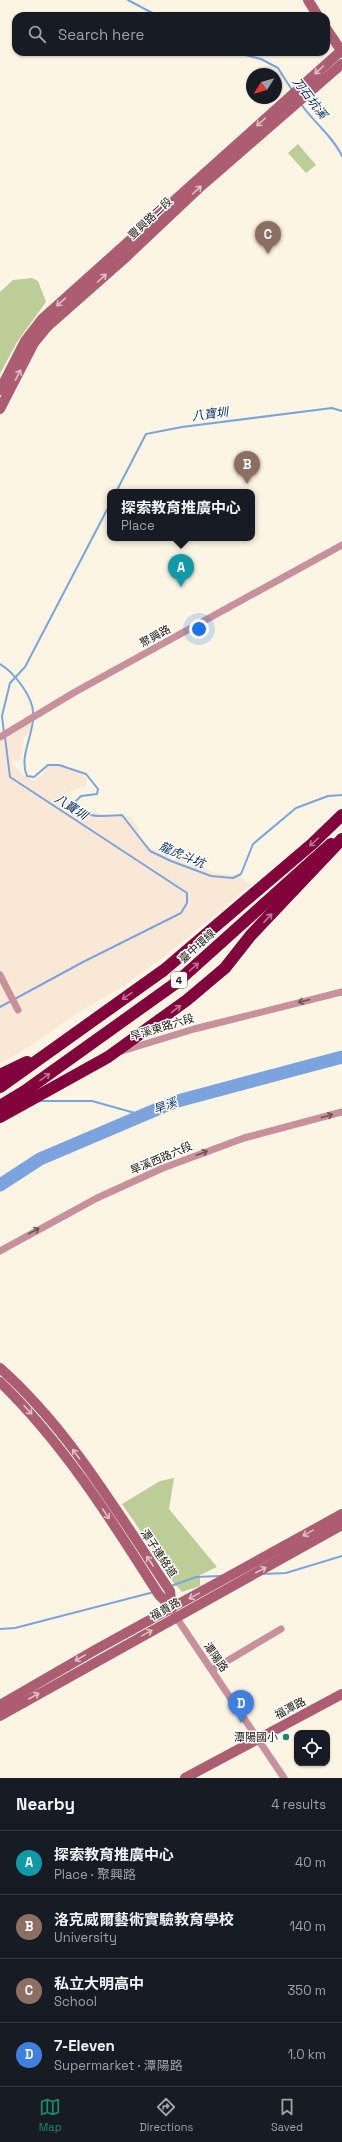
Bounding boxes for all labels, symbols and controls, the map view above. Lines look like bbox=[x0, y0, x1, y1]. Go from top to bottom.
search box bbox=[12, 12, 330, 56]
icon: search bbox=[26, 23, 48, 45]
text: Search here bbox=[58, 25, 144, 44]
one-way arrow bbox=[314, 66, 325, 75]
north arrow bbox=[246, 68, 282, 104]
water label: 刀石坑溪 bbox=[289, 74, 332, 124]
one-way arrow bbox=[256, 117, 266, 126]
one-way arrow bbox=[192, 185, 203, 194]
street label: 豐興路二段 bbox=[125, 194, 175, 242]
pin: C bbox=[255, 221, 281, 254]
one-way arrow bbox=[97, 274, 107, 283]
one-way arrow bbox=[55, 298, 66, 307]
one-way arrow bbox=[15, 369, 22, 381]
water label: 八寶圳 bbox=[191, 404, 231, 424]
pin: B bbox=[234, 451, 260, 484]
popup bbox=[107, 489, 255, 541]
text: 探索教育推廣中心 bbox=[121, 498, 241, 517]
text: Place bbox=[121, 517, 155, 534]
pin: A bbox=[168, 554, 194, 587]
your location bbox=[189, 619, 209, 639]
street label: 聚興路 bbox=[137, 622, 173, 650]
water label: 八寶圳 bbox=[52, 790, 92, 825]
one-way arrow bbox=[309, 837, 319, 846]
water label: 龍虎斗坑 bbox=[157, 838, 209, 873]
one-way arrow bbox=[263, 913, 272, 923]
street label: 臺中環線 bbox=[176, 926, 218, 966]
one-way arrow bbox=[189, 962, 199, 971]
road number: 4 bbox=[171, 972, 187, 988]
one-way arrow bbox=[122, 992, 133, 1000]
one-way arrow bbox=[298, 998, 311, 1006]
one-way arrow bbox=[171, 1005, 182, 1013]
street label: 旱溪東路六段 bbox=[128, 1011, 196, 1043]
one-way arrow bbox=[39, 1073, 50, 1081]
water label: 旱溪 bbox=[151, 1094, 181, 1118]
one-way arrow bbox=[320, 1112, 333, 1119]
street label: 旱溪西路六段 bbox=[128, 1139, 194, 1177]
one-way arrow bbox=[196, 1148, 208, 1156]
one-way arrow bbox=[28, 1227, 40, 1234]
one-way arrow bbox=[23, 1405, 32, 1415]
one-way arrow bbox=[72, 1448, 81, 1459]
one-way arrow bbox=[102, 1508, 110, 1520]
street label: 潭子連絡道 bbox=[138, 1526, 180, 1580]
one-way arrow bbox=[302, 1530, 314, 1538]
one-way arrow bbox=[146, 1556, 154, 1567]
one-way arrow bbox=[255, 1566, 267, 1573]
one-way arrow bbox=[188, 1592, 200, 1600]
street label: 福貴路 bbox=[147, 1595, 183, 1623]
one-way arrow bbox=[141, 1628, 153, 1636]
street label: 潭陽路 bbox=[201, 1639, 231, 1675]
one-way arrow bbox=[74, 1655, 86, 1663]
pin: D bbox=[228, 1690, 254, 1723]
one-way arrow bbox=[28, 1692, 40, 1700]
street label: 福潭路 bbox=[272, 1694, 308, 1722]
place label: 潭陽國小 bbox=[234, 1730, 278, 1744]
map controls bbox=[294, 1730, 330, 1766]
button: locate bbox=[294, 1730, 330, 1766]
marker: 潭陽國小 bbox=[281, 1732, 291, 1742]
text: Nearby bbox=[16, 1793, 75, 1815]
text: 4 results bbox=[271, 1796, 326, 1813]
text: 探索教育推廣中心 bbox=[54, 1845, 174, 1864]
text: A bbox=[25, 1854, 33, 1871]
text: 40 m bbox=[295, 1854, 326, 1871]
text: Place · 聚興路 bbox=[54, 1866, 136, 1883]
text: 洛克威爾藝術實驗教育學校 bbox=[54, 1910, 234, 1929]
text: B bbox=[25, 1918, 33, 1935]
text: 140 m bbox=[290, 1918, 326, 1935]
text: University bbox=[54, 1929, 117, 1946]
text: 私立大明高中 bbox=[54, 1974, 144, 1993]
text: C bbox=[25, 1982, 33, 1999]
text: 350 m bbox=[288, 1982, 326, 1999]
text: School bbox=[54, 1993, 97, 2010]
text: 7-Eleven bbox=[54, 2036, 115, 2055]
text: D bbox=[25, 2046, 33, 2063]
text: 1.0 km bbox=[288, 2046, 326, 2063]
text: Supermarket · 潭陽路 bbox=[54, 2057, 183, 2074]
tab: Map bbox=[39, 2096, 62, 2134]
tab: Directions bbox=[139, 2096, 193, 2134]
tab: Saved bbox=[271, 2096, 303, 2134]

